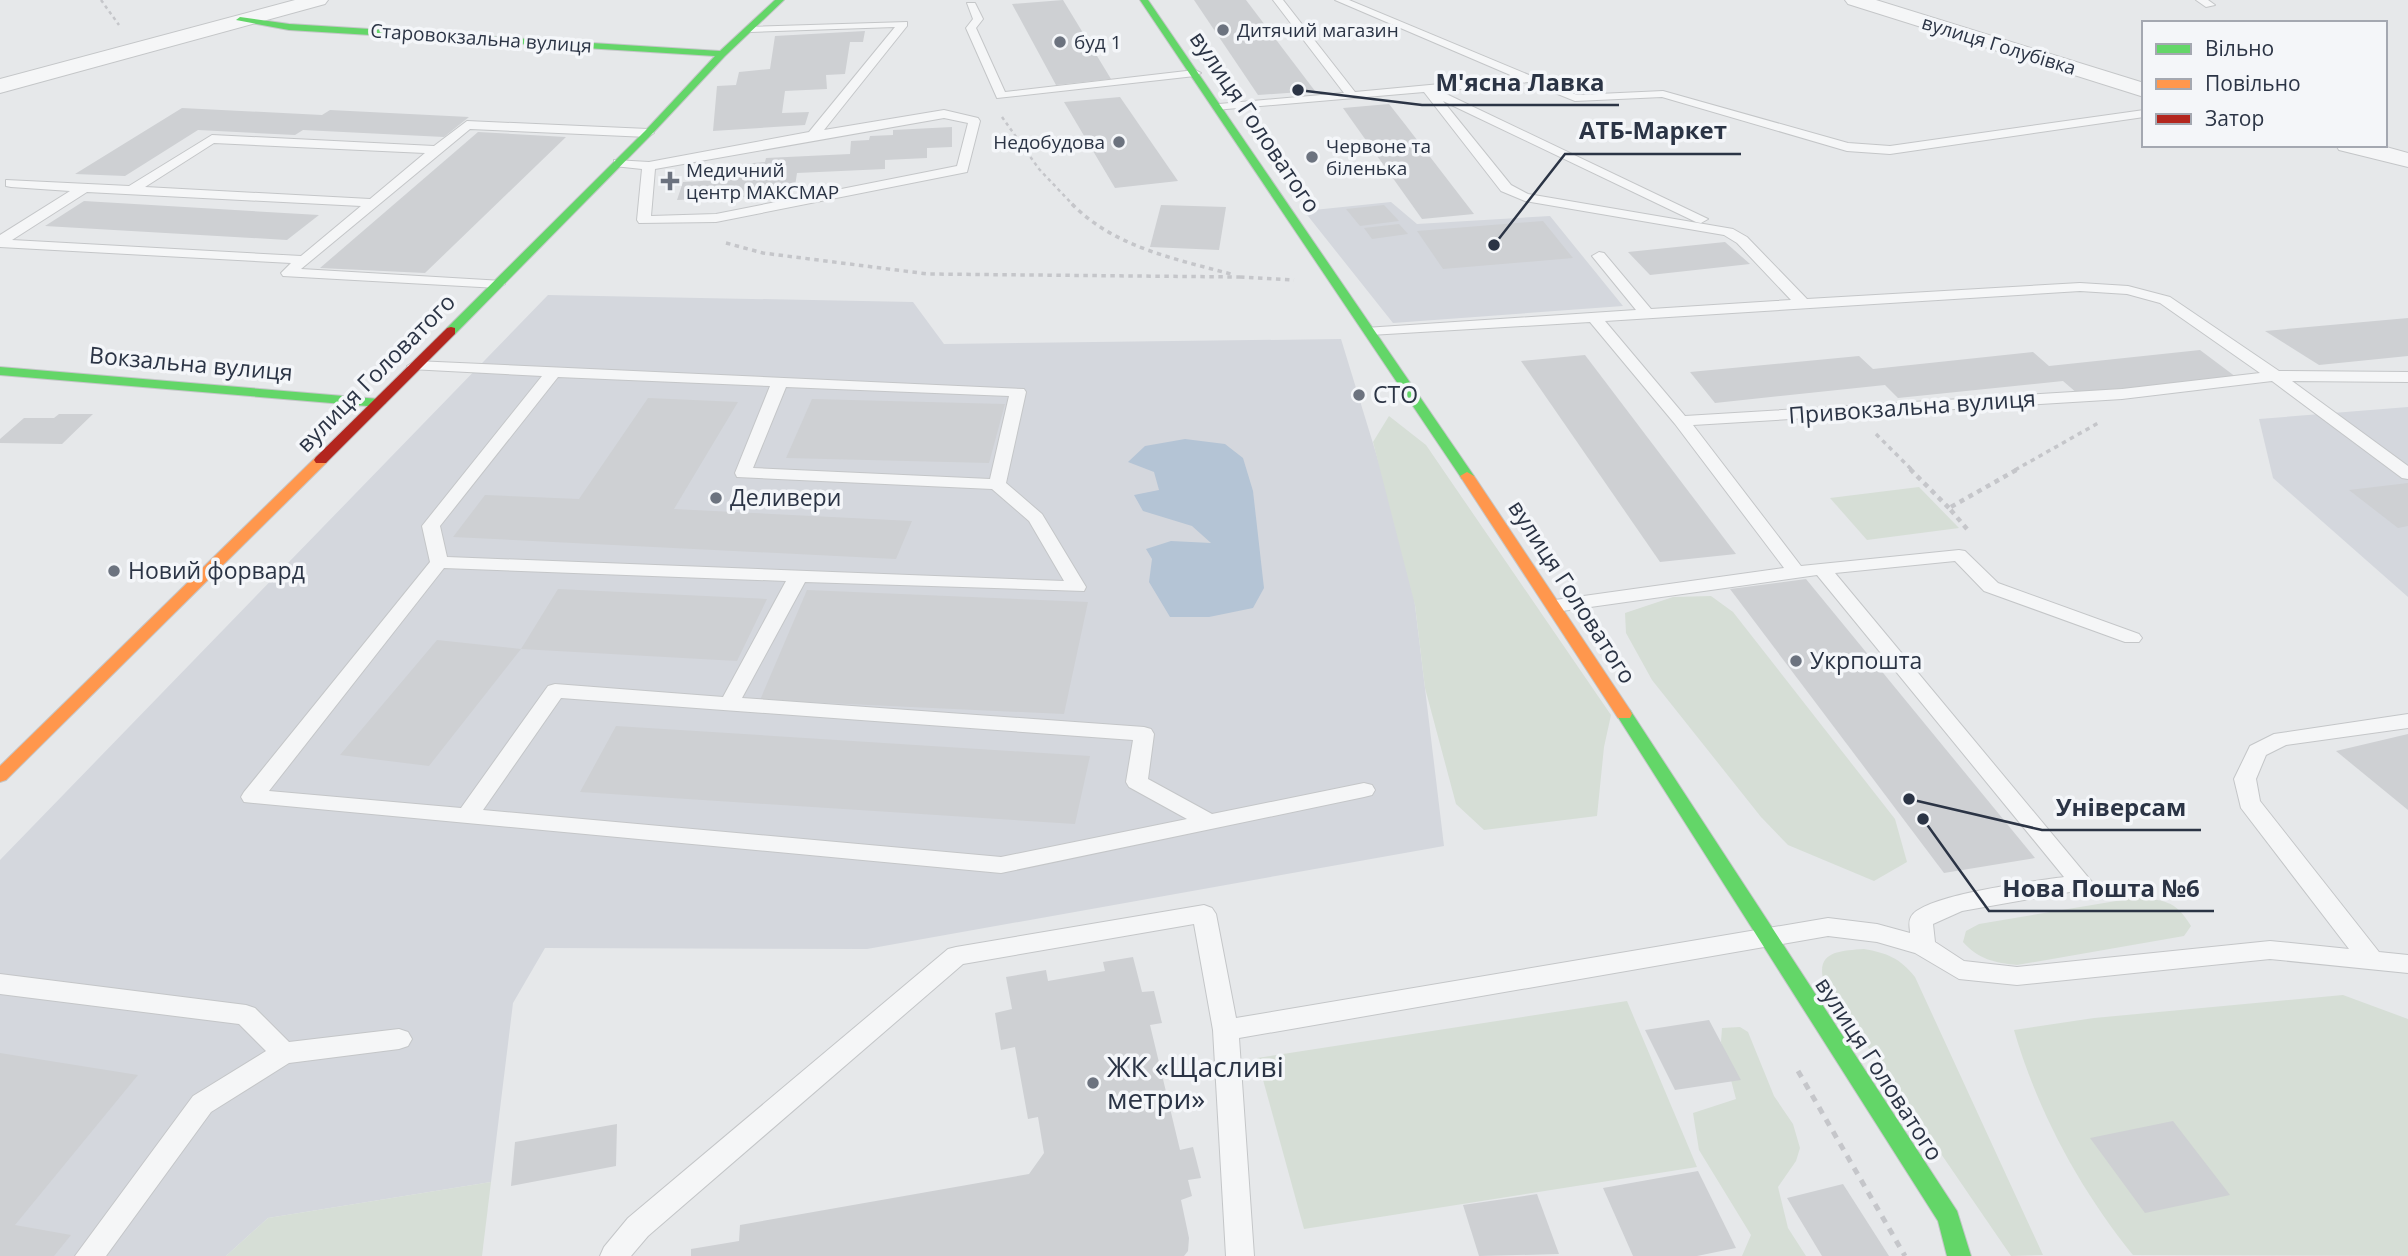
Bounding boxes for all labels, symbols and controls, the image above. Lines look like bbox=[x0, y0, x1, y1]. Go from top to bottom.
street label: вулиця Голубівка bbox=[1919, 9, 2079, 81]
street label: Старовокзальна вулиця bbox=[369, 17, 593, 59]
place label: Дитячий магазин bbox=[1237, 17, 1399, 43]
legend bbox=[2142, 21, 2387, 147]
marker: Дитячий магазин bbox=[1215, 22, 1231, 38]
street label: вулиця Головатого bbox=[1183, 24, 1329, 219]
place label: буд 1 bbox=[1074, 29, 1122, 55]
marker: буд 1 bbox=[1052, 34, 1068, 50]
text: Вільно bbox=[2205, 34, 2274, 62]
callout: М'ясна Лавка bbox=[1422, 60, 1619, 105]
text: М'ясна Лавка bbox=[1435, 65, 1605, 98]
text: Повільно bbox=[2205, 69, 2301, 97]
text: Затор bbox=[2205, 104, 2264, 132]
callout: АТБ-Маркет bbox=[1565, 109, 1741, 154]
text: АТБ-Маркет bbox=[1579, 113, 1727, 146]
place label: Недобудова bbox=[993, 129, 1105, 155]
place label: Червоне та біленька bbox=[1326, 133, 1431, 181]
marker: Недобудова bbox=[1111, 134, 1127, 150]
marker: Червоне та біленька bbox=[1304, 149, 1320, 165]
place label: Медичний центр МАКСМАР bbox=[686, 157, 839, 205]
marker: Медичний центр МАКСМАР bbox=[660, 171, 680, 191]
street label: вулиця Головатого bbox=[289, 286, 462, 459]
street label: Вокзальна вулиця bbox=[88, 338, 294, 388]
place label: СТО bbox=[1373, 378, 1418, 410]
street label: Привокзальна вулиця bbox=[1787, 381, 2037, 431]
marker: СТО bbox=[1351, 387, 1367, 403]
place label: Деливери bbox=[730, 481, 841, 513]
marker: Деливери bbox=[708, 490, 724, 506]
street label: вулиця Головатого bbox=[1501, 493, 1644, 689]
place label: Новий форвард bbox=[128, 554, 305, 586]
marker: Новий форвард bbox=[106, 563, 122, 579]
place label: Укрпошта bbox=[1810, 644, 1922, 676]
marker: Укрпошта bbox=[1788, 653, 1804, 669]
callout: Універсам bbox=[2042, 785, 2201, 830]
text: Універсам bbox=[2056, 790, 2186, 823]
callout: Нова Пошта №6 bbox=[1989, 866, 2214, 911]
text: Нова Пошта №6 bbox=[2002, 871, 2200, 904]
street label: вулиця Головатого bbox=[1808, 970, 1951, 1166]
place label: ЖК «Щасливі метри» bbox=[1107, 1047, 1284, 1117]
marker: ЖК «Щасливі метри» bbox=[1085, 1075, 1101, 1091]

